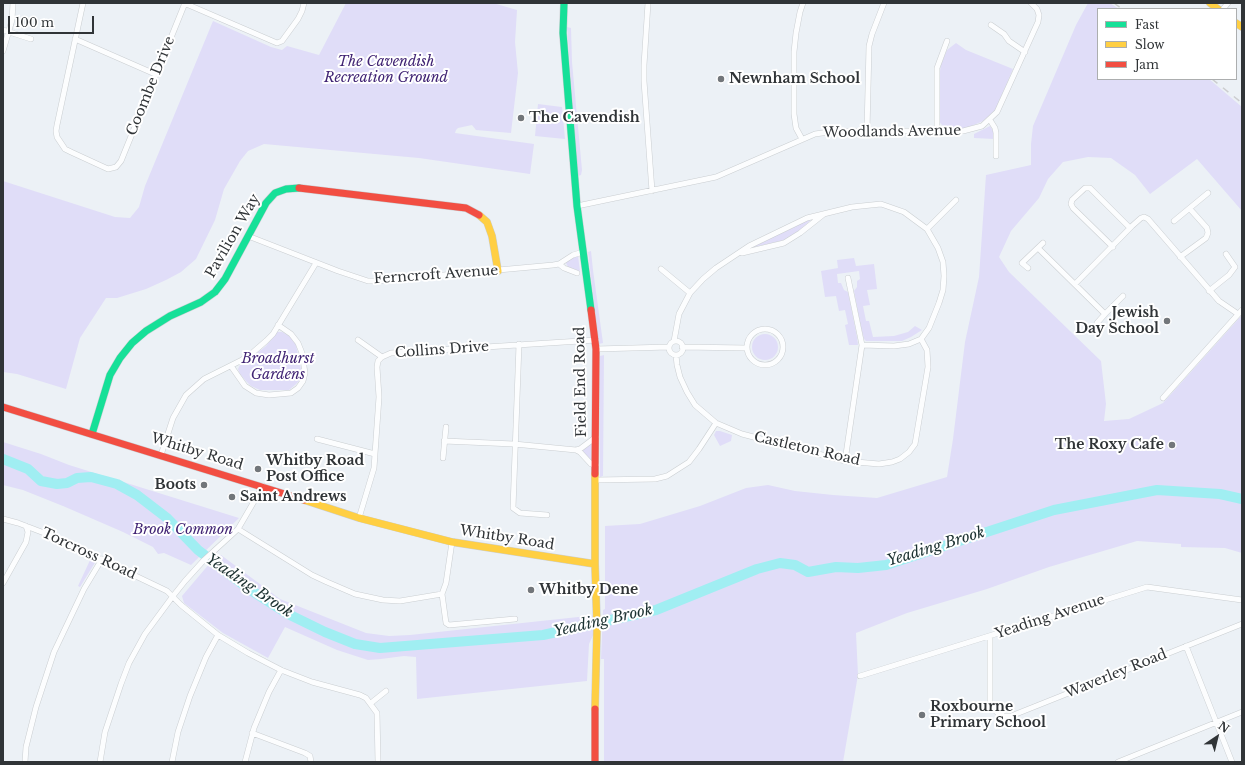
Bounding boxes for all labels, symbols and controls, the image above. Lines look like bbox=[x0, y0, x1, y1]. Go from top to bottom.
scale bar bbox=[10, 8, 96, 34]
legend bbox=[1097, 8, 1237, 80]
text: 100 m bbox=[15, 15, 54, 30]
text: Fast bbox=[1135, 17, 1159, 32]
street label: Coombe Drive bbox=[123, 34, 179, 138]
text: Slow bbox=[1135, 37, 1164, 52]
park label: The Cavendish Recreation Ground bbox=[324, 54, 448, 86]
text: Jam bbox=[1135, 57, 1159, 72]
place label: Newnham School bbox=[729, 71, 860, 87]
marker: Newnham School bbox=[716, 74, 726, 84]
place label: The Cavendish bbox=[529, 110, 640, 126]
marker: The Cavendish bbox=[516, 113, 526, 123]
street label: Woodlands Avenue bbox=[823, 122, 961, 142]
street label: Pavilion Way bbox=[202, 191, 264, 281]
street label: Ferncroft Avenue bbox=[373, 262, 499, 288]
place label: Jewish Day School bbox=[1075, 305, 1159, 338]
marker: Jewish Day School bbox=[1162, 316, 1172, 326]
street label: Field End Road bbox=[572, 326, 590, 438]
street label: Collins Drive bbox=[394, 338, 490, 362]
park label: Broadhurst Gardens bbox=[241, 351, 315, 384]
street label: Castleton Road bbox=[752, 429, 862, 469]
street label: Whitby Road bbox=[149, 430, 245, 474]
place label: The Roxy Cafe bbox=[1055, 437, 1164, 453]
marker: The Roxy Cafe bbox=[1167, 440, 1177, 450]
place label: Whitby Road Post Office bbox=[266, 453, 364, 486]
marker: Whitby Road Post Office bbox=[253, 464, 263, 474]
place label: Boots bbox=[154, 477, 196, 493]
marker: Boots bbox=[199, 480, 209, 490]
place label: Saint Andrews bbox=[240, 489, 347, 505]
marker: Saint Andrews bbox=[227, 492, 237, 502]
park label: Brook Common bbox=[133, 522, 233, 538]
street label: Whitby Road bbox=[458, 522, 556, 554]
water label: Yeading Brook bbox=[885, 524, 987, 570]
street label: Torcross Road bbox=[39, 525, 139, 583]
water label: Yeading Brook bbox=[202, 550, 296, 622]
place label: Whitby Dene bbox=[539, 582, 638, 598]
marker: Whitby Dene bbox=[526, 585, 536, 595]
street label: Yeading Avenue bbox=[993, 591, 1107, 643]
water label: Yeading Brook bbox=[552, 601, 654, 641]
street label: Waverley Road bbox=[1063, 646, 1169, 702]
place label: Roxbourne Primary School bbox=[930, 699, 1046, 732]
marker: Roxbourne Primary School bbox=[917, 710, 927, 720]
north arrow bbox=[1197, 717, 1237, 757]
text: N bbox=[1216, 718, 1232, 736]

